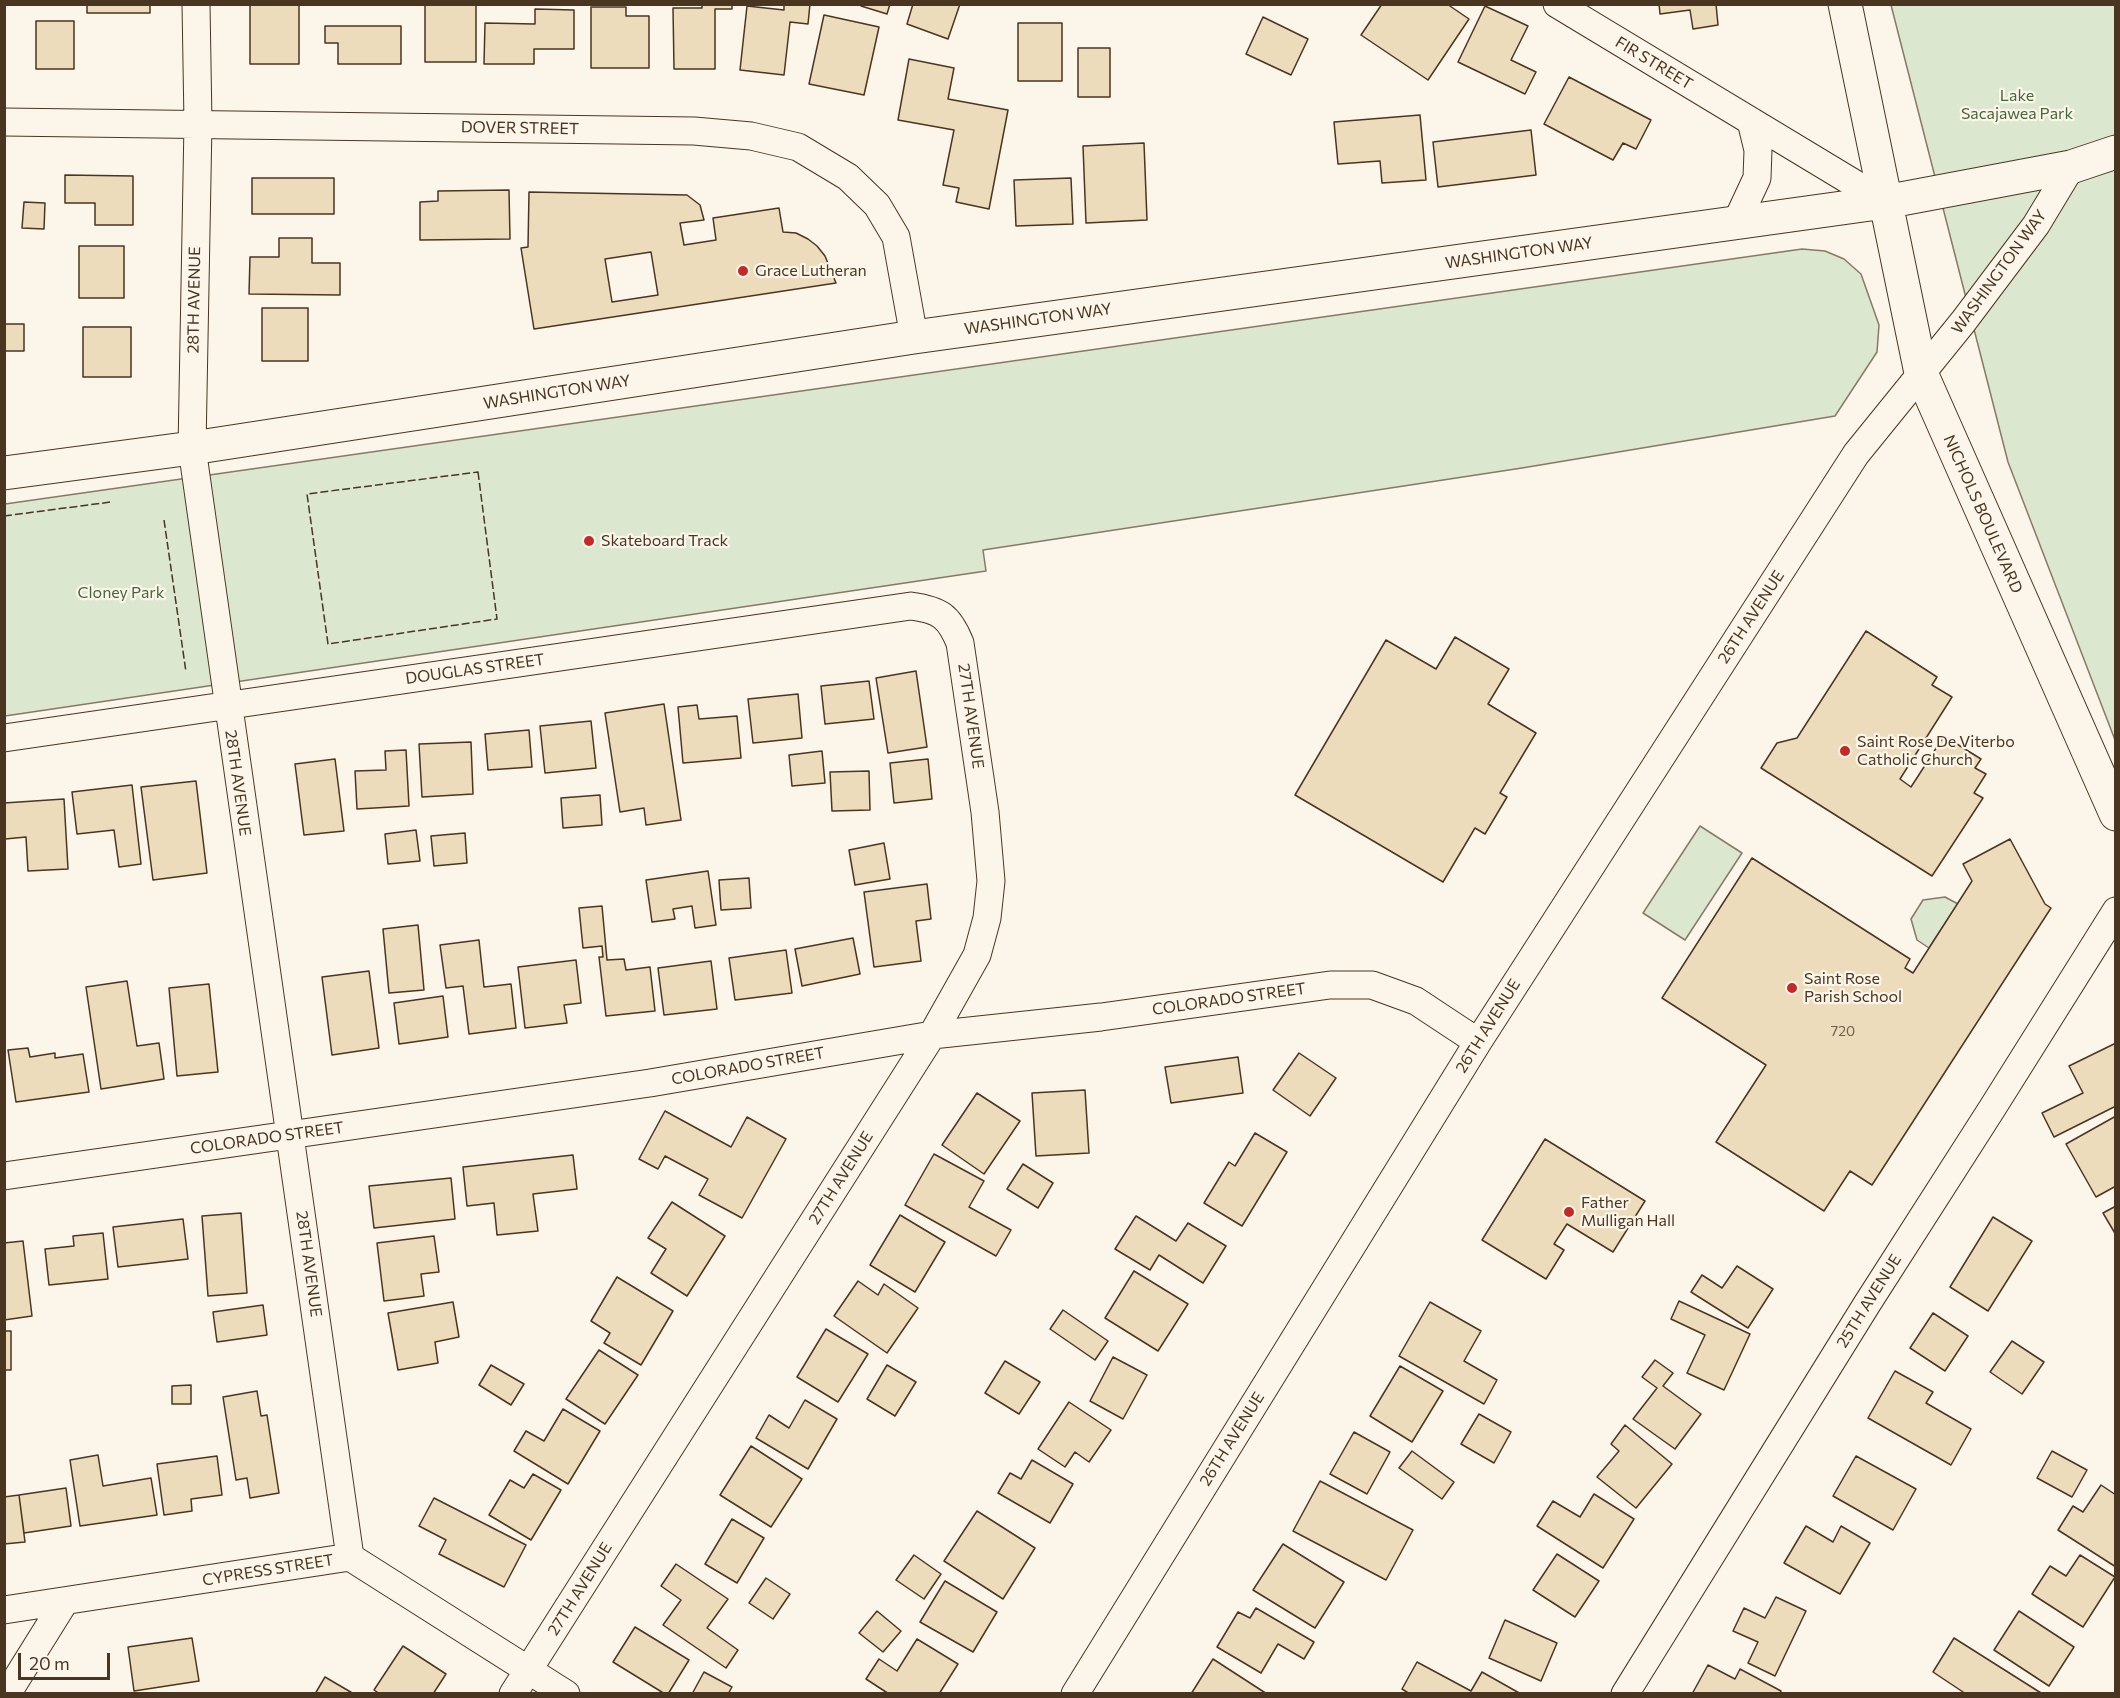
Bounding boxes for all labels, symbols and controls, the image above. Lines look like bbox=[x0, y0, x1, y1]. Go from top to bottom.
street label: FIR STREET bbox=[1612, 32, 1696, 94]
park label: Lake Sacajawea Park bbox=[1961, 86, 2073, 124]
street label: DOVER STREET bbox=[461, 117, 579, 139]
street label: WASHINGTON WAY bbox=[1948, 206, 2050, 338]
street label: WASHINGTON WAY bbox=[1444, 233, 1594, 273]
street label: 28TH AVENUE bbox=[183, 246, 205, 354]
place label: Grace Lutheran bbox=[755, 261, 867, 281]
marker: Grace Lutheran bbox=[736, 264, 750, 278]
street label: WASHINGTON WAY bbox=[963, 299, 1113, 339]
street label: WASHINGTON WAY bbox=[482, 371, 632, 413]
street label: NICHOLS BOULEVARD bbox=[1939, 432, 2027, 596]
place label: Skateboard Track bbox=[601, 531, 728, 551]
marker: Skateboard Track bbox=[582, 534, 596, 548]
street label: 26TH AVENUE bbox=[1714, 567, 1788, 667]
park label: Cloney Park bbox=[78, 583, 164, 603]
street label: DOUGLAS STREET bbox=[404, 650, 546, 688]
street label: 27TH AVENUE bbox=[954, 662, 988, 770]
street label: 28TH AVENUE bbox=[221, 729, 255, 837]
place label: Saint Rose De Viterbo Catholic Church bbox=[1857, 732, 2015, 770]
marker: Saint Rose De Viterbo Catholic Church bbox=[1838, 744, 1852, 758]
place label: Saint Rose Parish School bbox=[1804, 969, 1902, 1007]
street label: 26TH AVENUE bbox=[1452, 976, 1524, 1076]
street label: COLORADO STREET bbox=[1151, 979, 1307, 1019]
marker: Saint Rose Parish School bbox=[1785, 981, 1799, 995]
house number: 720 bbox=[1831, 1023, 1855, 1039]
street label: COLORADO STREET bbox=[670, 1043, 826, 1089]
street label: COLORADO STREET bbox=[189, 1118, 345, 1158]
street label: 27TH AVENUE bbox=[805, 1128, 877, 1228]
place label: Father Mulligan Hall bbox=[1581, 1193, 1675, 1231]
marker: Father Mulligan Hall bbox=[1562, 1205, 1576, 1219]
street label: 28TH AVENUE bbox=[292, 1210, 326, 1318]
street label: 25TH AVENUE bbox=[1833, 1251, 1905, 1351]
street label: 26TH AVENUE bbox=[1196, 1389, 1268, 1489]
street label: 27TH AVENUE bbox=[544, 1539, 616, 1639]
street label: CYPRESS STREET bbox=[201, 1550, 335, 1590]
scale bar bbox=[21, 1641, 112, 1679]
text: 20 m bbox=[29, 1652, 70, 1674]

